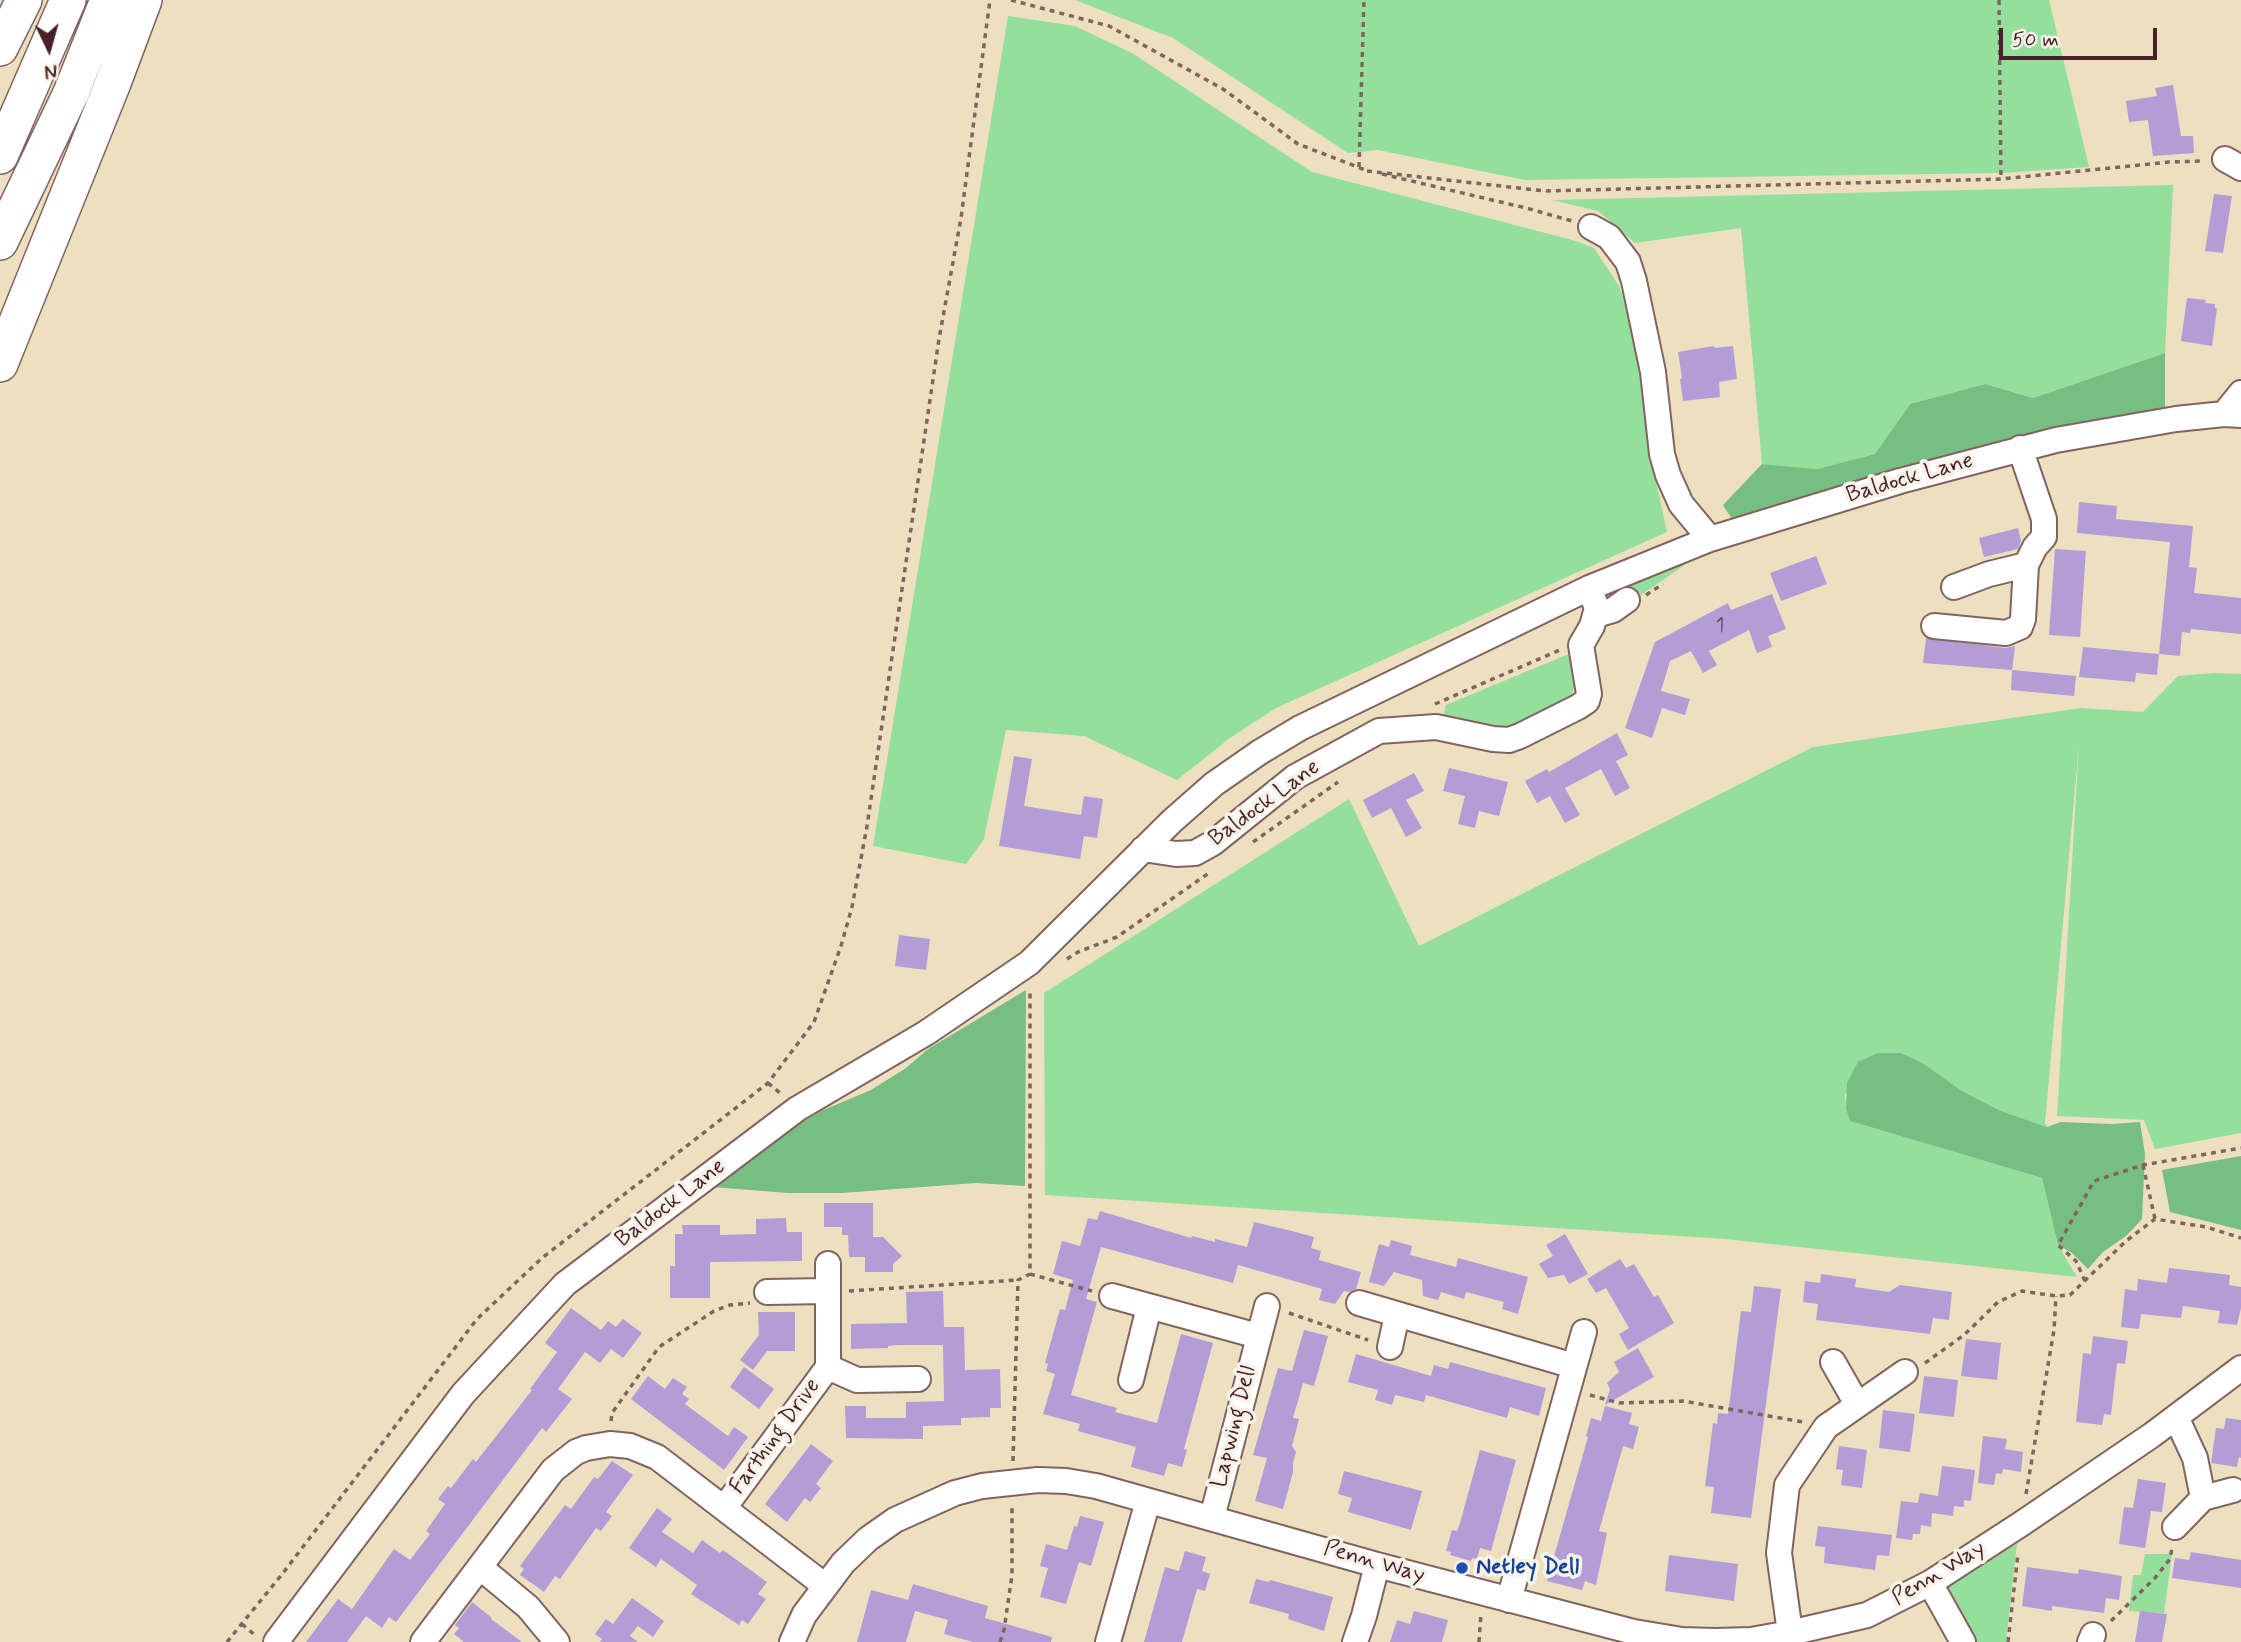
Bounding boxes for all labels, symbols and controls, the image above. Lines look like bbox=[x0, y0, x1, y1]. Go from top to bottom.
north arrow bbox=[14, 14, 84, 84]
scale bar bbox=[2003, 14, 2160, 58]
text: 50 m bbox=[2012, 26, 2059, 54]
text: N bbox=[43, 57, 58, 83]
street label: Baldock Lane bbox=[1843, 448, 1977, 510]
house number: 1 bbox=[1716, 616, 1724, 638]
street label: Baldock Lane bbox=[1204, 754, 1326, 854]
street label: Baldock Lane bbox=[611, 1154, 731, 1254]
street label: Lapwing Dell bbox=[1207, 1363, 1263, 1491]
street label: Farthing Drive bbox=[725, 1374, 827, 1500]
street label: Penn Way bbox=[1320, 1535, 1428, 1591]
street label: Penn Way bbox=[1887, 1535, 1991, 1613]
place label: Netley Dell bbox=[1476, 1554, 1579, 1582]
marker: Netley Dell bbox=[1454, 1560, 1470, 1576]

